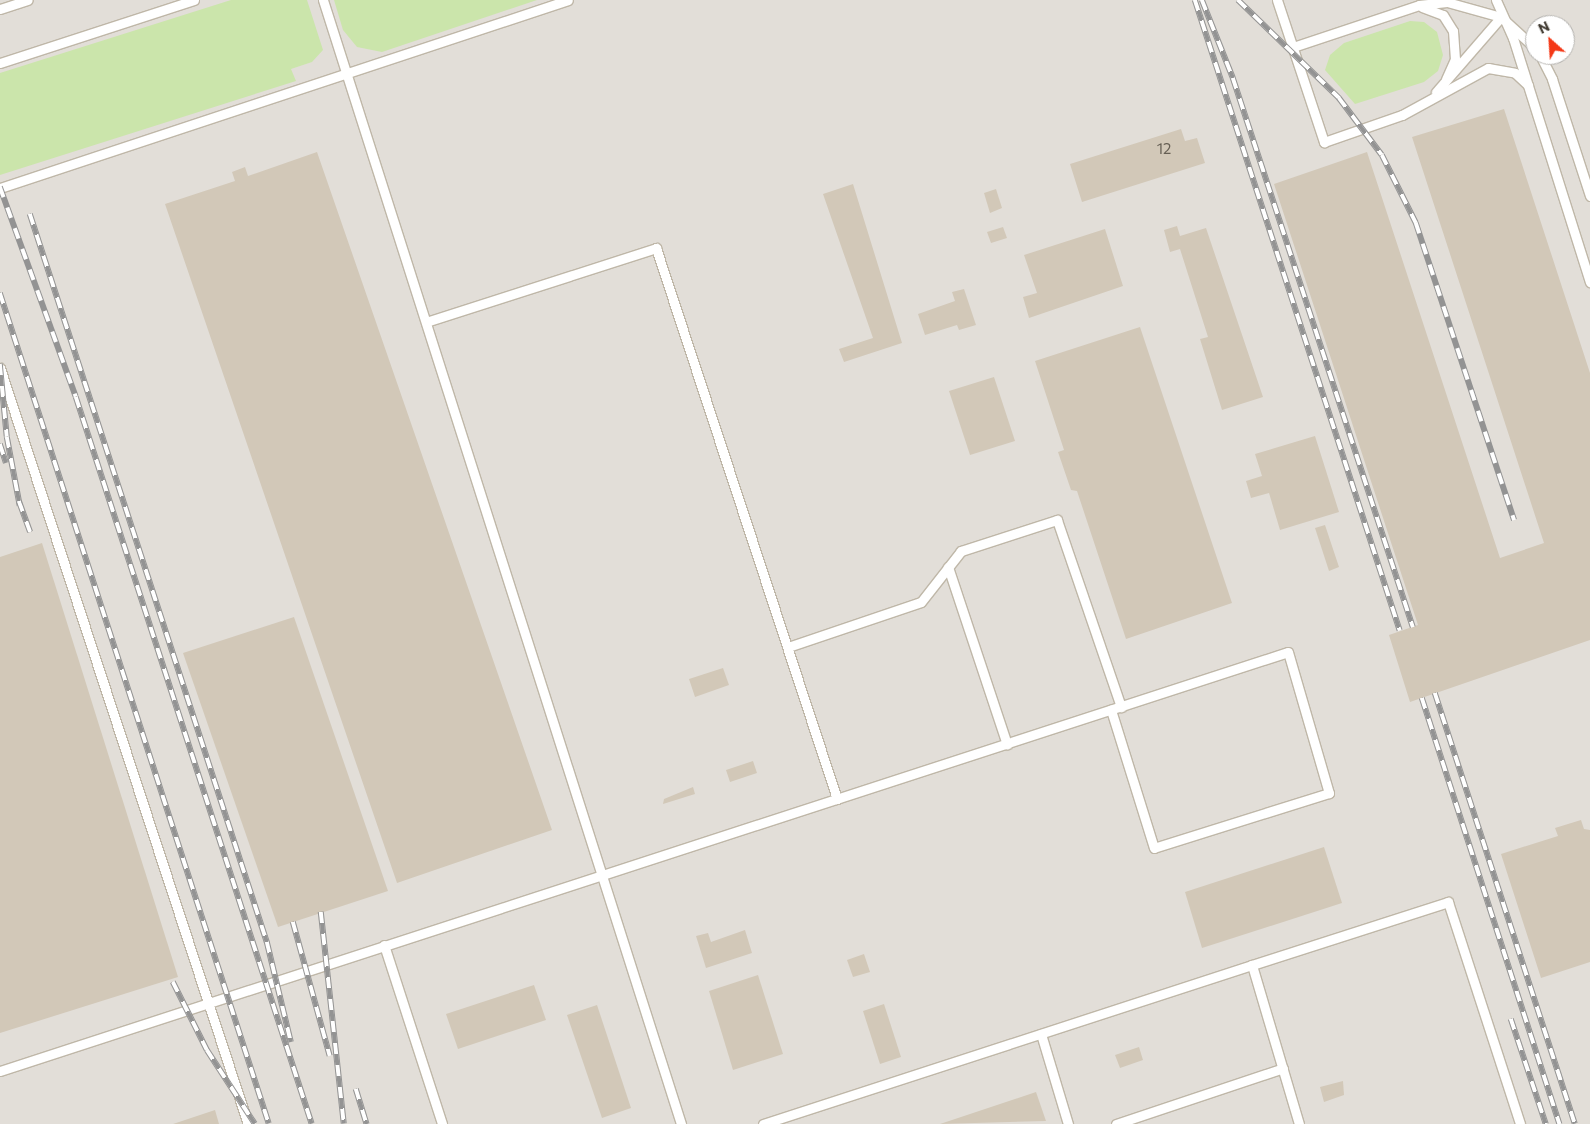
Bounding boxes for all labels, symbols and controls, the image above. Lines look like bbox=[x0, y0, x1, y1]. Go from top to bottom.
north arrow bbox=[1525, 15, 1575, 65]
text: N bbox=[1535, 17, 1552, 37]
house number: 12 bbox=[1157, 140, 1171, 158]

